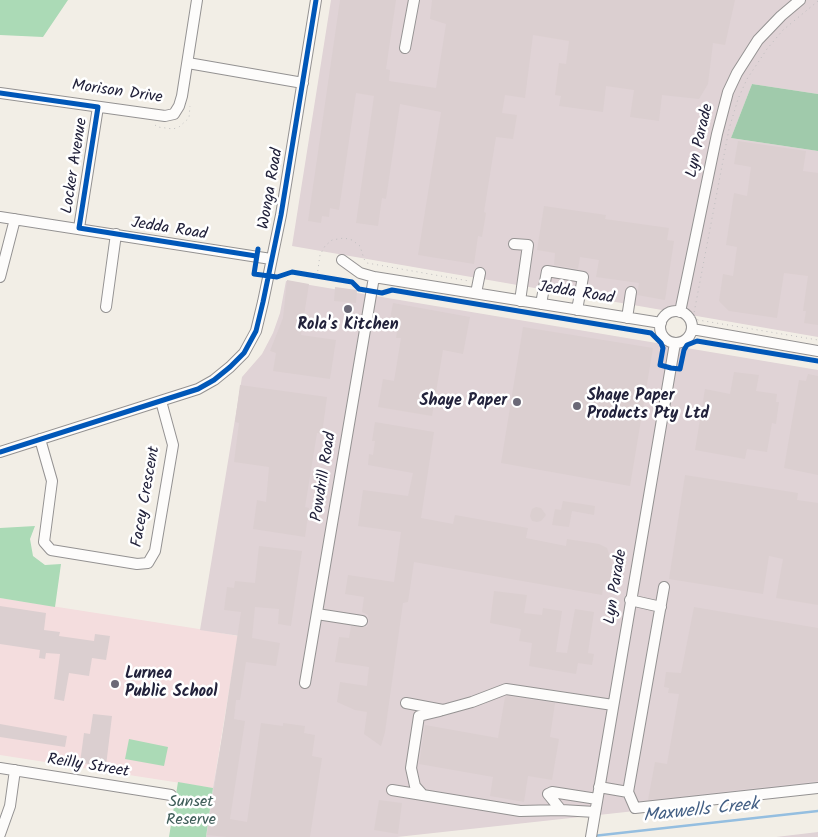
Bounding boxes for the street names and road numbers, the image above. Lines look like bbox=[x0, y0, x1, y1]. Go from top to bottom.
street label: Morison Drive bbox=[70, 77, 164, 109]
street label: Lyn Parade bbox=[683, 102, 719, 180]
street label: Locker Avenue bbox=[59, 117, 93, 215]
street label: Wonga Road bbox=[255, 147, 289, 231]
street label: Jedda Road bbox=[130, 215, 208, 245]
street label: Jedda Road bbox=[537, 279, 615, 309]
street label: Powdrill Road bbox=[308, 431, 342, 523]
street label: Facey Crescent bbox=[129, 445, 165, 549]
street label: Lyn Parade bbox=[602, 548, 632, 626]
street label: Reilly Street bbox=[46, 751, 130, 783]

